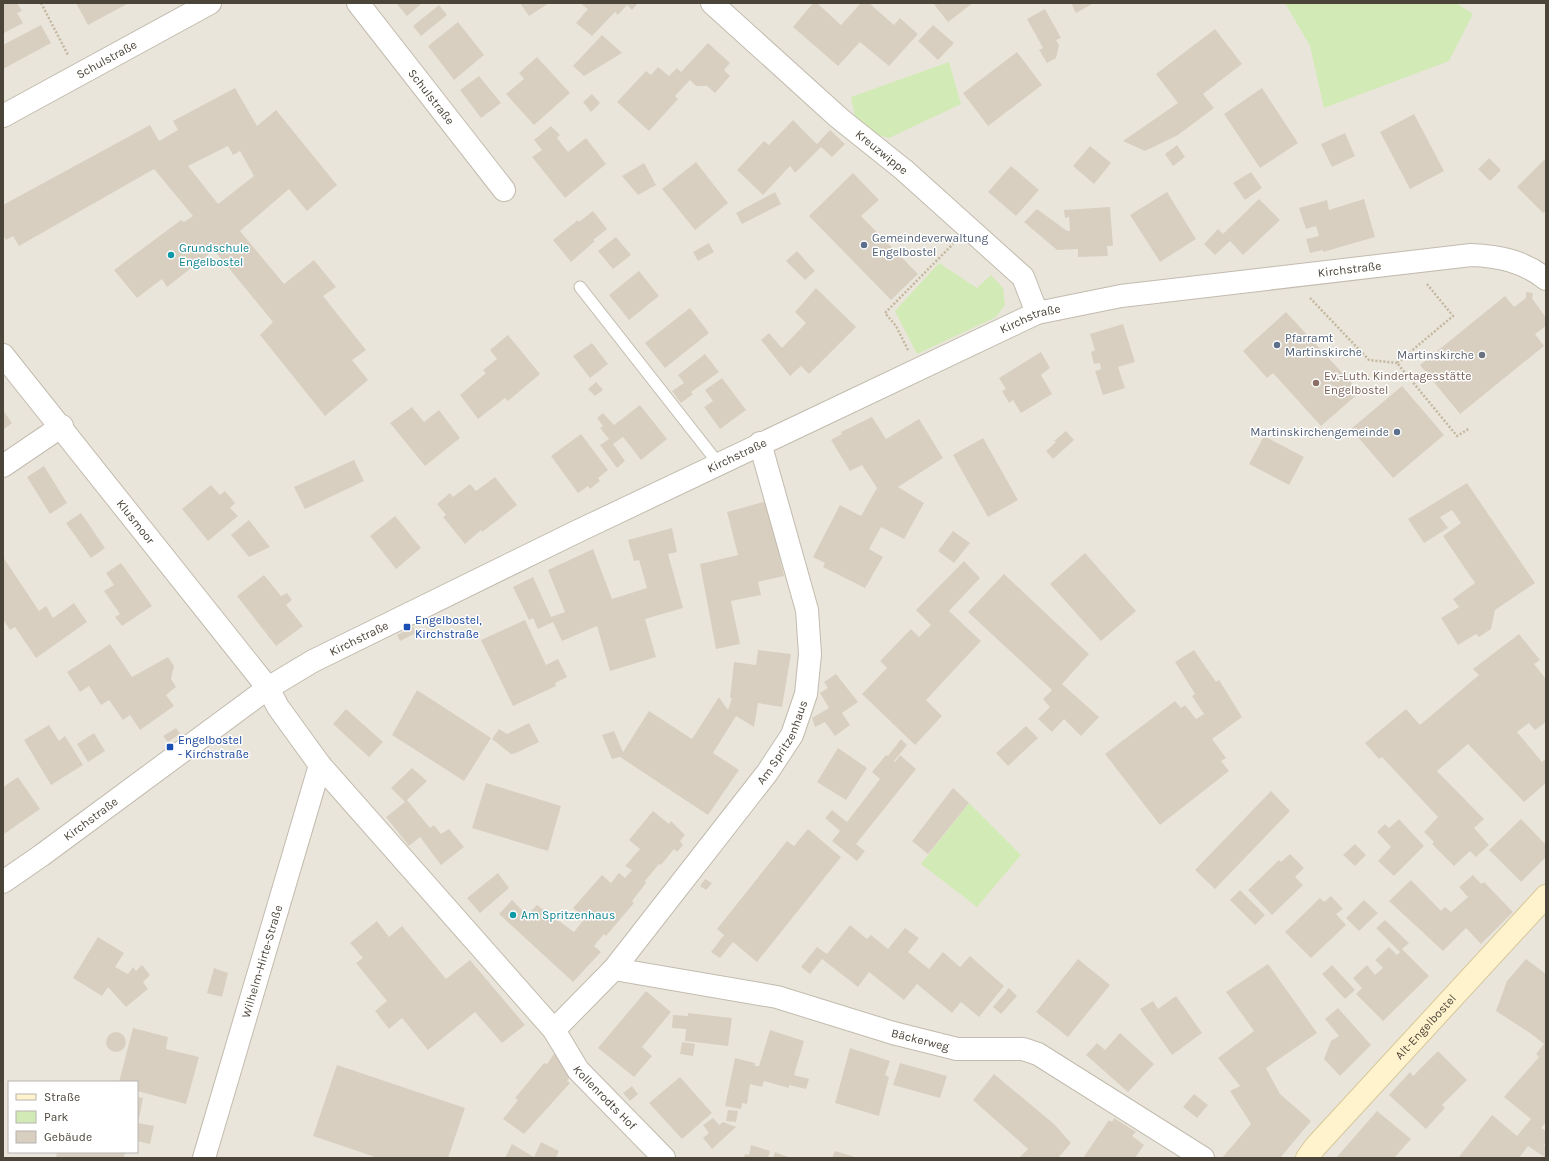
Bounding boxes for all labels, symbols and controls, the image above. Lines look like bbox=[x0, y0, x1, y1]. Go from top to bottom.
street label: Schulstraße bbox=[74, 37, 139, 82]
street label: Schulstraße bbox=[405, 66, 457, 127]
street label: Kreuzwippe bbox=[853, 127, 911, 177]
place label: Gemeindeverwaltung Engelbostel bbox=[872, 231, 989, 259]
marker: Gemeindeverwaltung Engelbostel bbox=[859, 240, 869, 250]
place label: Grundschule Engelbostel bbox=[179, 241, 249, 269]
marker: Grundschule Engelbostel bbox=[166, 250, 176, 260]
street label: Kirchstraße bbox=[1317, 259, 1382, 280]
street label: Kirchstraße bbox=[998, 301, 1062, 337]
place label: Pfarramt Martinskirche bbox=[1285, 331, 1362, 359]
marker: Pfarramt Martinskirche bbox=[1272, 340, 1282, 350]
place label: Martinskirche bbox=[1397, 348, 1474, 362]
marker: Martinskirche bbox=[1477, 350, 1487, 360]
place label: Ev.-Luth. Kindertagesstätte Engelbostel bbox=[1324, 369, 1471, 397]
marker: Ev.-Luth. Kindertagesstätte Engelbostel bbox=[1311, 378, 1321, 388]
place label: Martinskirchengemeinde bbox=[1250, 425, 1389, 439]
marker: Martinskirchengemeinde bbox=[1392, 427, 1402, 437]
street label: Kirchstraße bbox=[705, 436, 769, 476]
street label: Klusmoor bbox=[114, 497, 158, 547]
place label: Engelbostel, Kirchstraße bbox=[415, 613, 482, 641]
street label: Kirchstraße bbox=[327, 618, 391, 659]
marker: Engelbostel, Kirchstraße bbox=[402, 622, 412, 632]
street label: Am Spritzenhaus bbox=[754, 698, 810, 787]
place label: Engelbostel - Kirchstraße bbox=[178, 733, 249, 761]
marker: Engelbostel - Kirchstraße bbox=[165, 742, 175, 752]
street label: Kirchstraße bbox=[61, 794, 121, 844]
street label: Wilhelm-Hirte-Straße bbox=[239, 903, 285, 1019]
place label: Am Spritzenhaus bbox=[521, 908, 615, 922]
marker: Am Spritzenhaus bbox=[508, 910, 518, 920]
street label: Alt-Engelbostel bbox=[1392, 991, 1459, 1062]
street label: Bäckerweg bbox=[890, 1026, 951, 1054]
street label: Kollenrodts Hof bbox=[570, 1063, 640, 1133]
legend bbox=[8, 1081, 138, 1153]
text: Straße bbox=[44, 1090, 80, 1104]
text: Park bbox=[44, 1110, 69, 1124]
text: Gebäude bbox=[44, 1130, 92, 1144]

